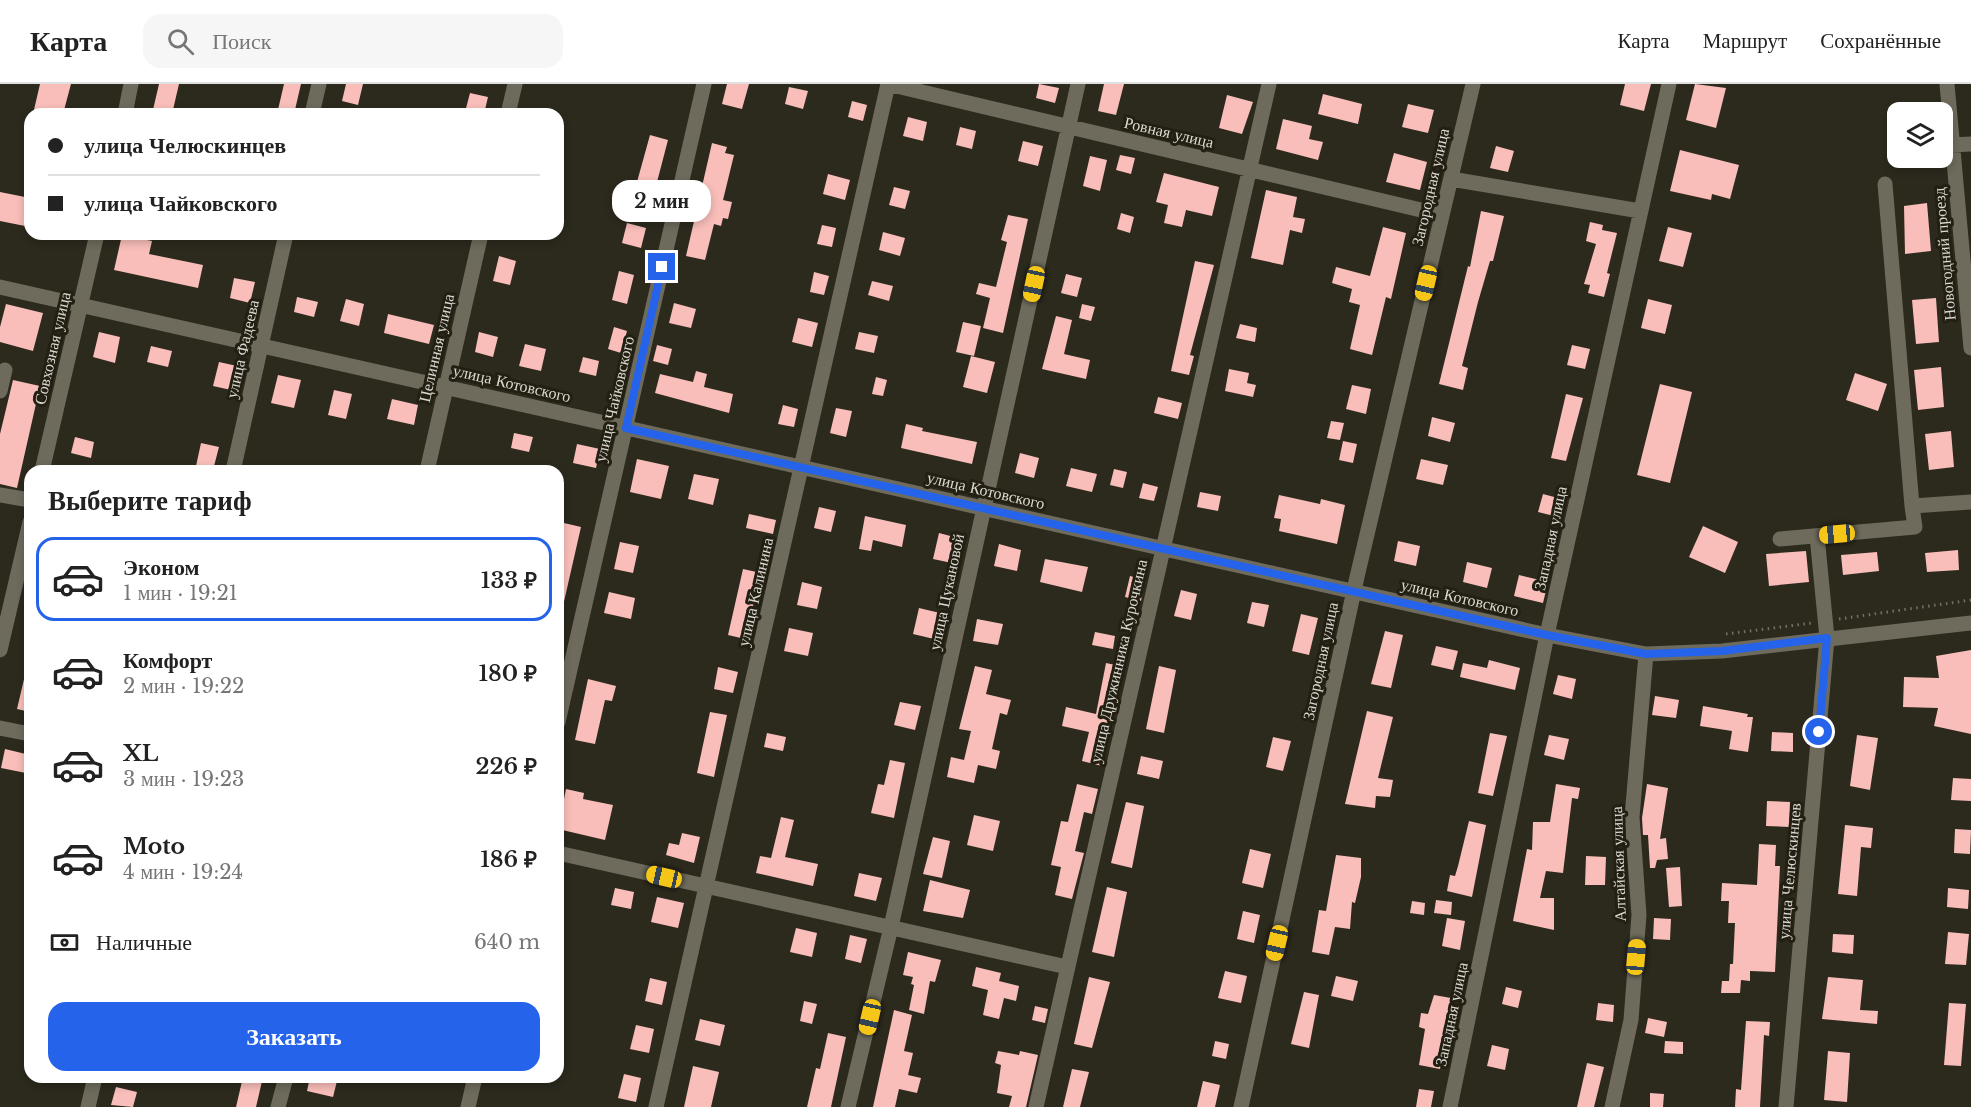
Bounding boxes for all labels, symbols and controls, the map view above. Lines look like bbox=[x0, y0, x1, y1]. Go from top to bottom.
search box bbox=[143, 14, 563, 68]
text: Карта bbox=[30, 24, 107, 59]
icon: search bbox=[164, 25, 197, 58]
text: Поиск bbox=[212, 28, 271, 55]
text: Карта bbox=[1618, 28, 1670, 54]
text: Маршрут bbox=[1703, 28, 1787, 54]
text: Сохранённые bbox=[1820, 28, 1941, 54]
map controls bbox=[1887, 102, 1953, 168]
button: layers bbox=[1887, 102, 1953, 168]
street label: Ровная улица bbox=[1122, 112, 1216, 152]
street label: Загородная улица bbox=[1407, 126, 1453, 248]
text: улица Челюскинцев bbox=[84, 132, 286, 159]
callout: 2 мин bbox=[612, 180, 712, 222]
street label: Новогодний проезд bbox=[1928, 187, 1960, 321]
text: 2 мин bbox=[634, 189, 689, 213]
text: улица Чайковского bbox=[84, 190, 277, 217]
route end bbox=[648, 253, 675, 280]
car bbox=[1413, 263, 1439, 303]
car bbox=[1021, 265, 1047, 303]
street label: Совхозная улица bbox=[29, 290, 75, 406]
street label: Целинная улица bbox=[414, 292, 458, 404]
street label: улица Фадеева bbox=[221, 298, 263, 400]
street label: улица Чайковского bbox=[590, 334, 638, 464]
street label: улица Котовского bbox=[451, 360, 573, 406]
street label: улица Котовского bbox=[925, 467, 1047, 513]
text: Выберите тариф bbox=[48, 484, 252, 517]
street label: Западная улица bbox=[1529, 484, 1571, 592]
car bbox=[1818, 523, 1856, 545]
street label: улица Цукановой bbox=[924, 531, 968, 652]
street label: улица Калинина bbox=[733, 536, 777, 648]
icon: car bbox=[51, 552, 105, 606]
text: Эконом bbox=[123, 554, 200, 581]
street label: улица Дружинника Курочкина bbox=[1085, 557, 1151, 765]
text: 133 ₽ bbox=[481, 567, 537, 594]
street label: улица Котовского bbox=[1399, 574, 1521, 620]
text: 1 мин · 19:21 bbox=[123, 581, 238, 605]
street label: Загородная улица bbox=[1298, 600, 1342, 722]
icon: car bbox=[51, 645, 105, 699]
text: Комфорт bbox=[123, 647, 212, 674]
text: 180 ₽ bbox=[478, 660, 537, 687]
text: 2 мин · 19:22 bbox=[123, 674, 244, 698]
route start bbox=[1805, 718, 1832, 745]
icon: car bbox=[51, 738, 105, 792]
text: XL bbox=[123, 740, 158, 767]
text: 226 ₽ bbox=[475, 753, 537, 780]
text: 3 мин · 19:23 bbox=[123, 767, 244, 791]
street label: улица Челюскинцев bbox=[1773, 802, 1805, 940]
street label: Алтайская улица bbox=[1606, 806, 1630, 922]
icon: car bbox=[51, 831, 105, 885]
text: Moto bbox=[123, 833, 185, 860]
text: 186 ₽ bbox=[480, 846, 537, 873]
text: 4 мин · 19:24 bbox=[123, 860, 243, 884]
car bbox=[644, 864, 684, 890]
car bbox=[1264, 923, 1290, 963]
icon: cash bbox=[48, 926, 81, 959]
text: Наличные bbox=[96, 929, 192, 956]
text: 640 m bbox=[474, 930, 540, 954]
car bbox=[1625, 938, 1647, 976]
street label: Западная улица bbox=[1430, 960, 1472, 1068]
car bbox=[857, 997, 883, 1037]
button: Заказать bbox=[48, 1002, 540, 1071]

